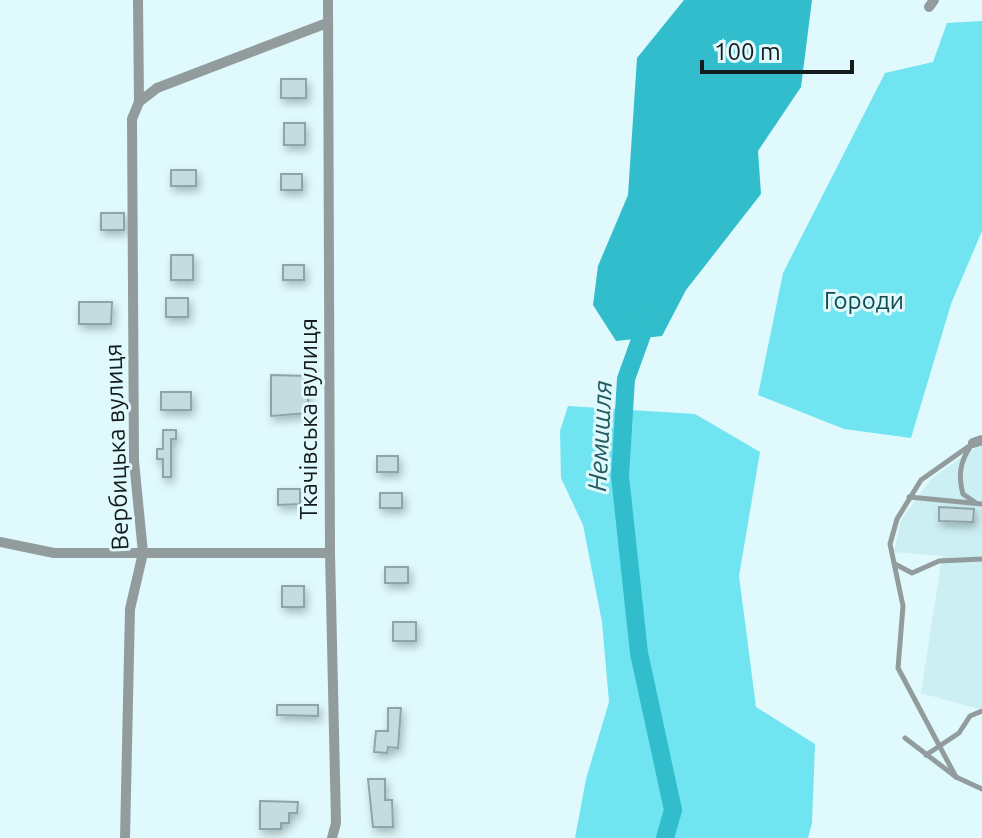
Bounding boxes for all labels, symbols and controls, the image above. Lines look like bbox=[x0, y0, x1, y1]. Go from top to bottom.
scale bar bbox=[702, 24, 852, 74]
text: 100 m bbox=[714, 38, 781, 65]
park label: Городи bbox=[824, 287, 904, 314]
street label: Ткачівська вулиця bbox=[295, 318, 322, 520]
street label: Вербицька вулиця bbox=[99, 343, 134, 551]
water label: Немишля bbox=[582, 380, 617, 492]

